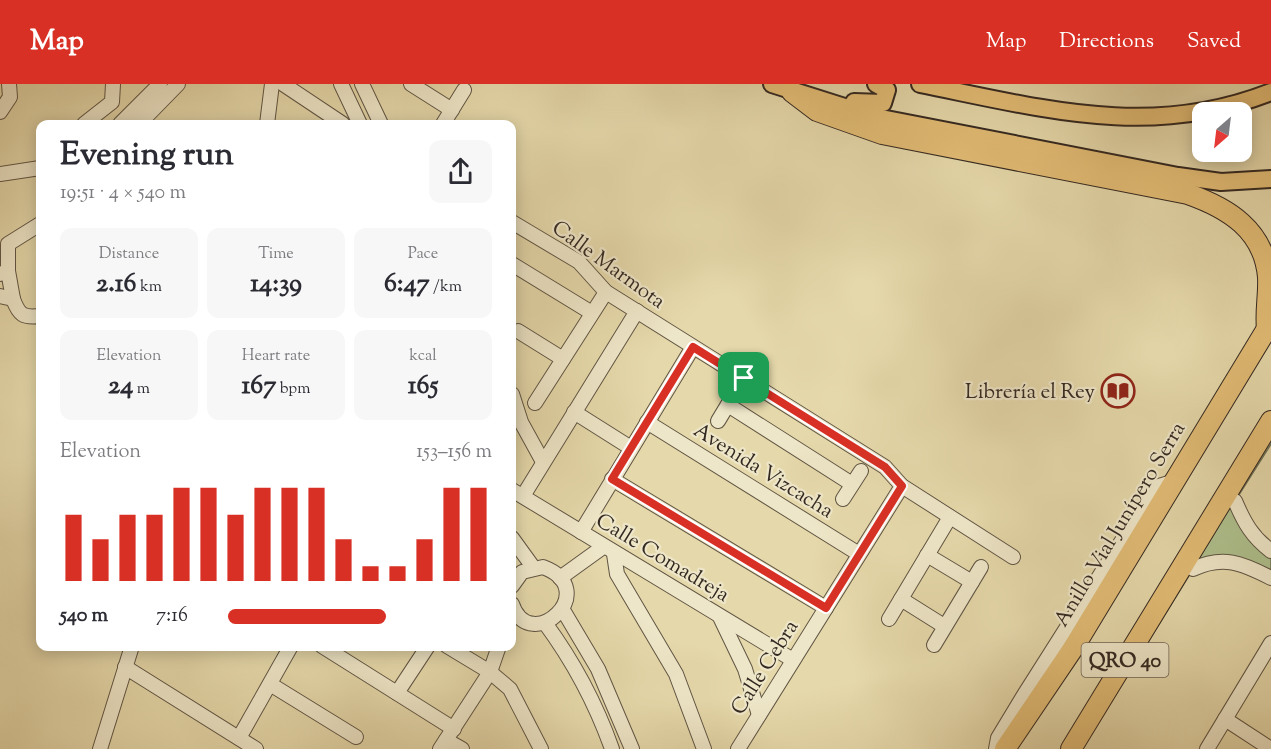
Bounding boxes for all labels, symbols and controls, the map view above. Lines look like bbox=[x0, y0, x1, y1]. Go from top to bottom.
text: Map bbox=[30, 22, 84, 62]
text: Map bbox=[986, 27, 1026, 57]
text: Directions bbox=[1059, 27, 1154, 57]
text: Saved bbox=[1187, 27, 1241, 57]
north arrow bbox=[1192, 102, 1252, 162]
map controls bbox=[1192, 102, 1252, 162]
text: Evening run bbox=[60, 132, 234, 180]
button: share bbox=[429, 140, 492, 203]
text: 19:51 · 4 × 540 m bbox=[60, 179, 186, 208]
street label: Calle Marmota bbox=[545, 214, 671, 317]
text: Distance bbox=[99, 243, 159, 266]
text: Time bbox=[258, 243, 294, 266]
text: Pace bbox=[408, 243, 438, 266]
text: 2.16 bbox=[96, 266, 137, 303]
text: 14:39 bbox=[250, 266, 302, 303]
text: 6:47 bbox=[384, 266, 430, 303]
text: km bbox=[137, 276, 162, 299]
text: /km bbox=[430, 276, 462, 299]
text: Elevation bbox=[97, 345, 161, 368]
text: Heart rate bbox=[242, 345, 310, 368]
text: kcal bbox=[409, 345, 437, 368]
pin bbox=[718, 352, 769, 403]
icon: arrive bbox=[727, 361, 760, 394]
text: 24 bbox=[108, 368, 133, 405]
text: 167 bbox=[242, 368, 276, 405]
text: 165 bbox=[408, 368, 438, 405]
library icon: Librería el Rey bbox=[1100, 373, 1136, 409]
text: m bbox=[133, 378, 150, 401]
text: bpm bbox=[276, 378, 310, 401]
place label: Librería el Rey bbox=[965, 378, 1096, 408]
street label: Avenida Vizcacha bbox=[687, 417, 839, 527]
street label: Anillo Vial Junípero Serra bbox=[1048, 417, 1194, 633]
text: Elevation bbox=[60, 438, 141, 467]
text: 153–156 m bbox=[416, 438, 492, 467]
street label: Calle Comadreja bbox=[589, 507, 735, 611]
text: 540 m bbox=[60, 602, 108, 631]
text: 7:16 bbox=[156, 602, 188, 631]
street label: Calle Cebra bbox=[725, 614, 807, 721]
road number: QRO 40 bbox=[1082, 643, 1168, 677]

